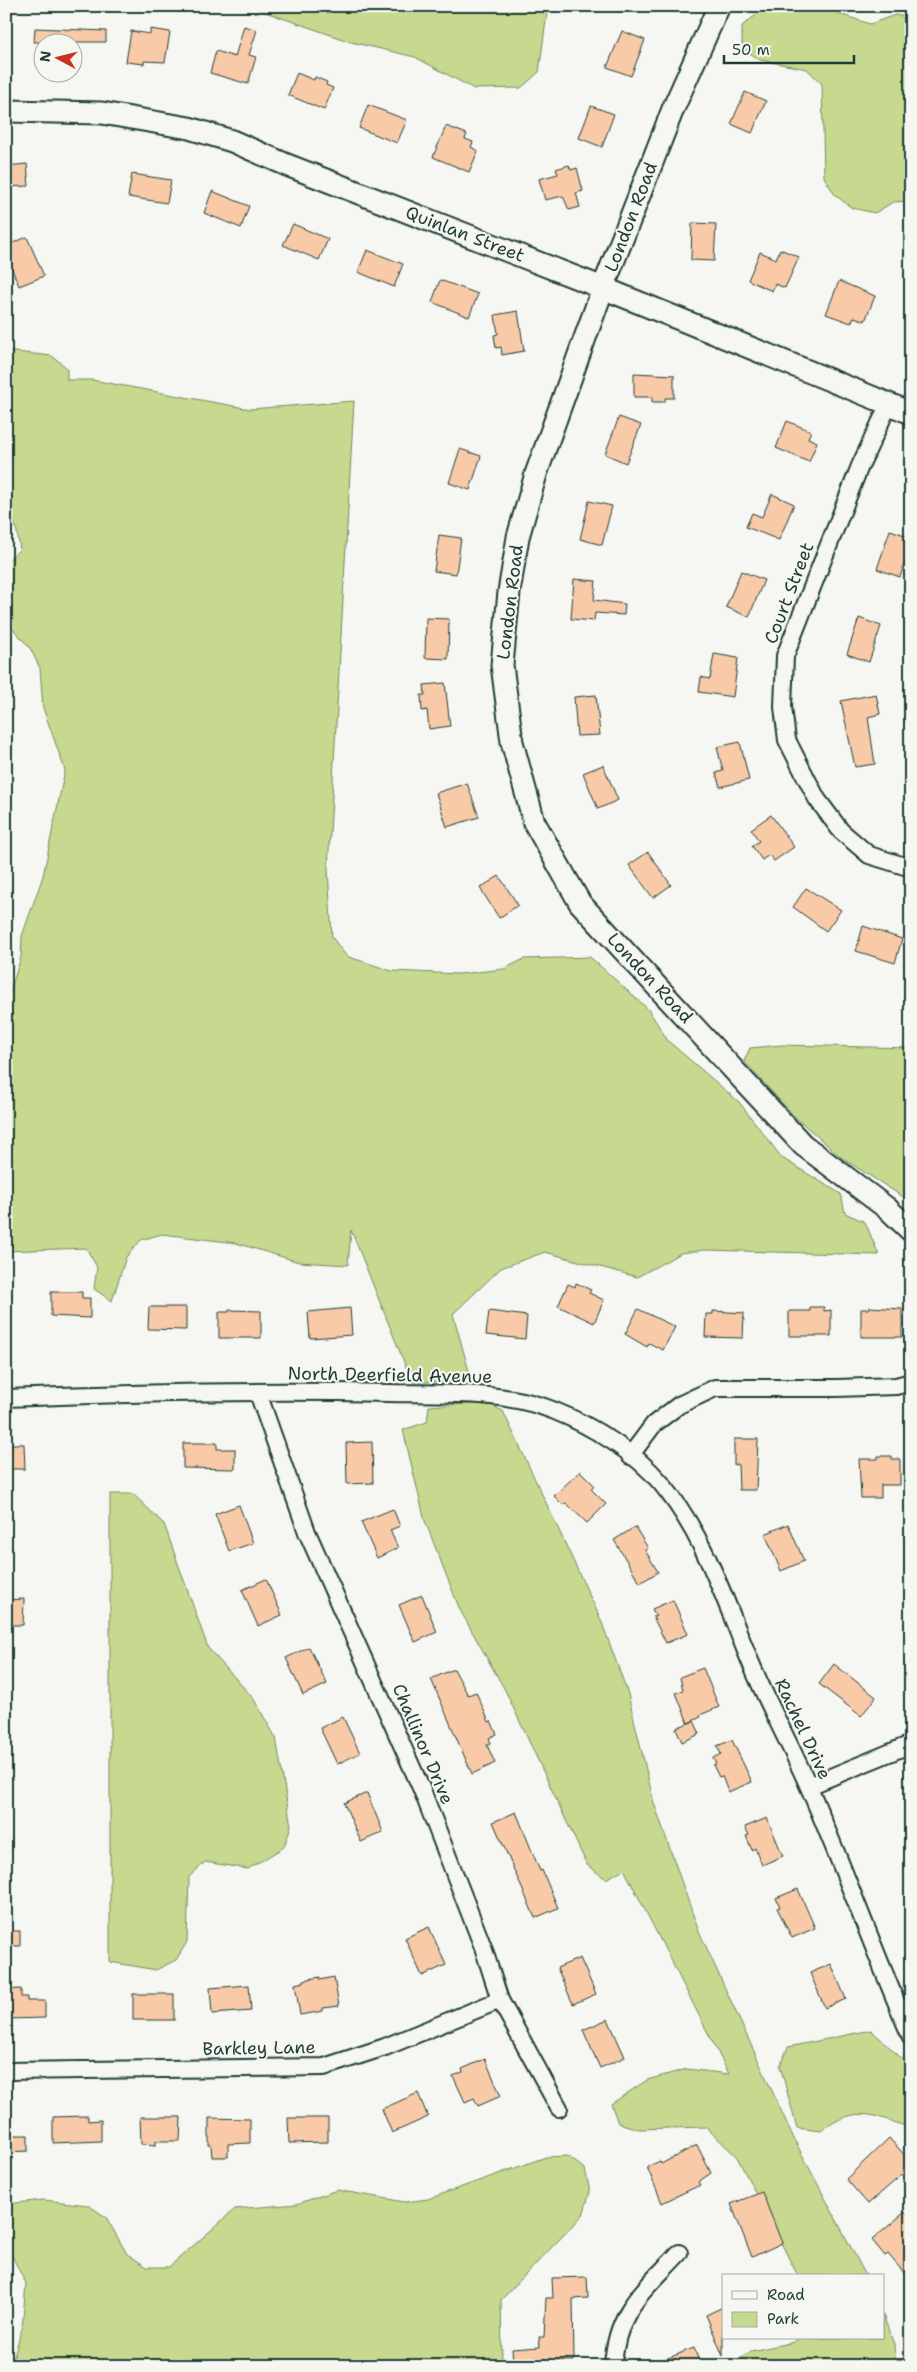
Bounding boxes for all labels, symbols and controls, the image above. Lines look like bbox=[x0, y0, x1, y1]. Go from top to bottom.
north arrow bbox=[32, 32, 82, 82]
scale bar bbox=[724, 32, 854, 64]
text: 50 m bbox=[732, 40, 770, 60]
text: N bbox=[35, 50, 55, 63]
street label: London Road bbox=[599, 159, 663, 275]
street label: Quinlan Street bbox=[402, 200, 528, 268]
street label: Court Street bbox=[759, 539, 819, 647]
street label: London Road bbox=[491, 543, 529, 661]
street label: London Road bbox=[602, 928, 698, 1028]
street label: North Deerfield Avenue bbox=[287, 1361, 493, 1389]
street label: Rachel Drive bbox=[769, 1675, 837, 1783]
street label: Challinor Drive bbox=[387, 1680, 459, 1808]
street label: Barkley Lane bbox=[202, 2035, 316, 2061]
legend bbox=[722, 2274, 884, 2340]
text: Road bbox=[767, 2285, 805, 2305]
text: Park bbox=[767, 2309, 799, 2329]

